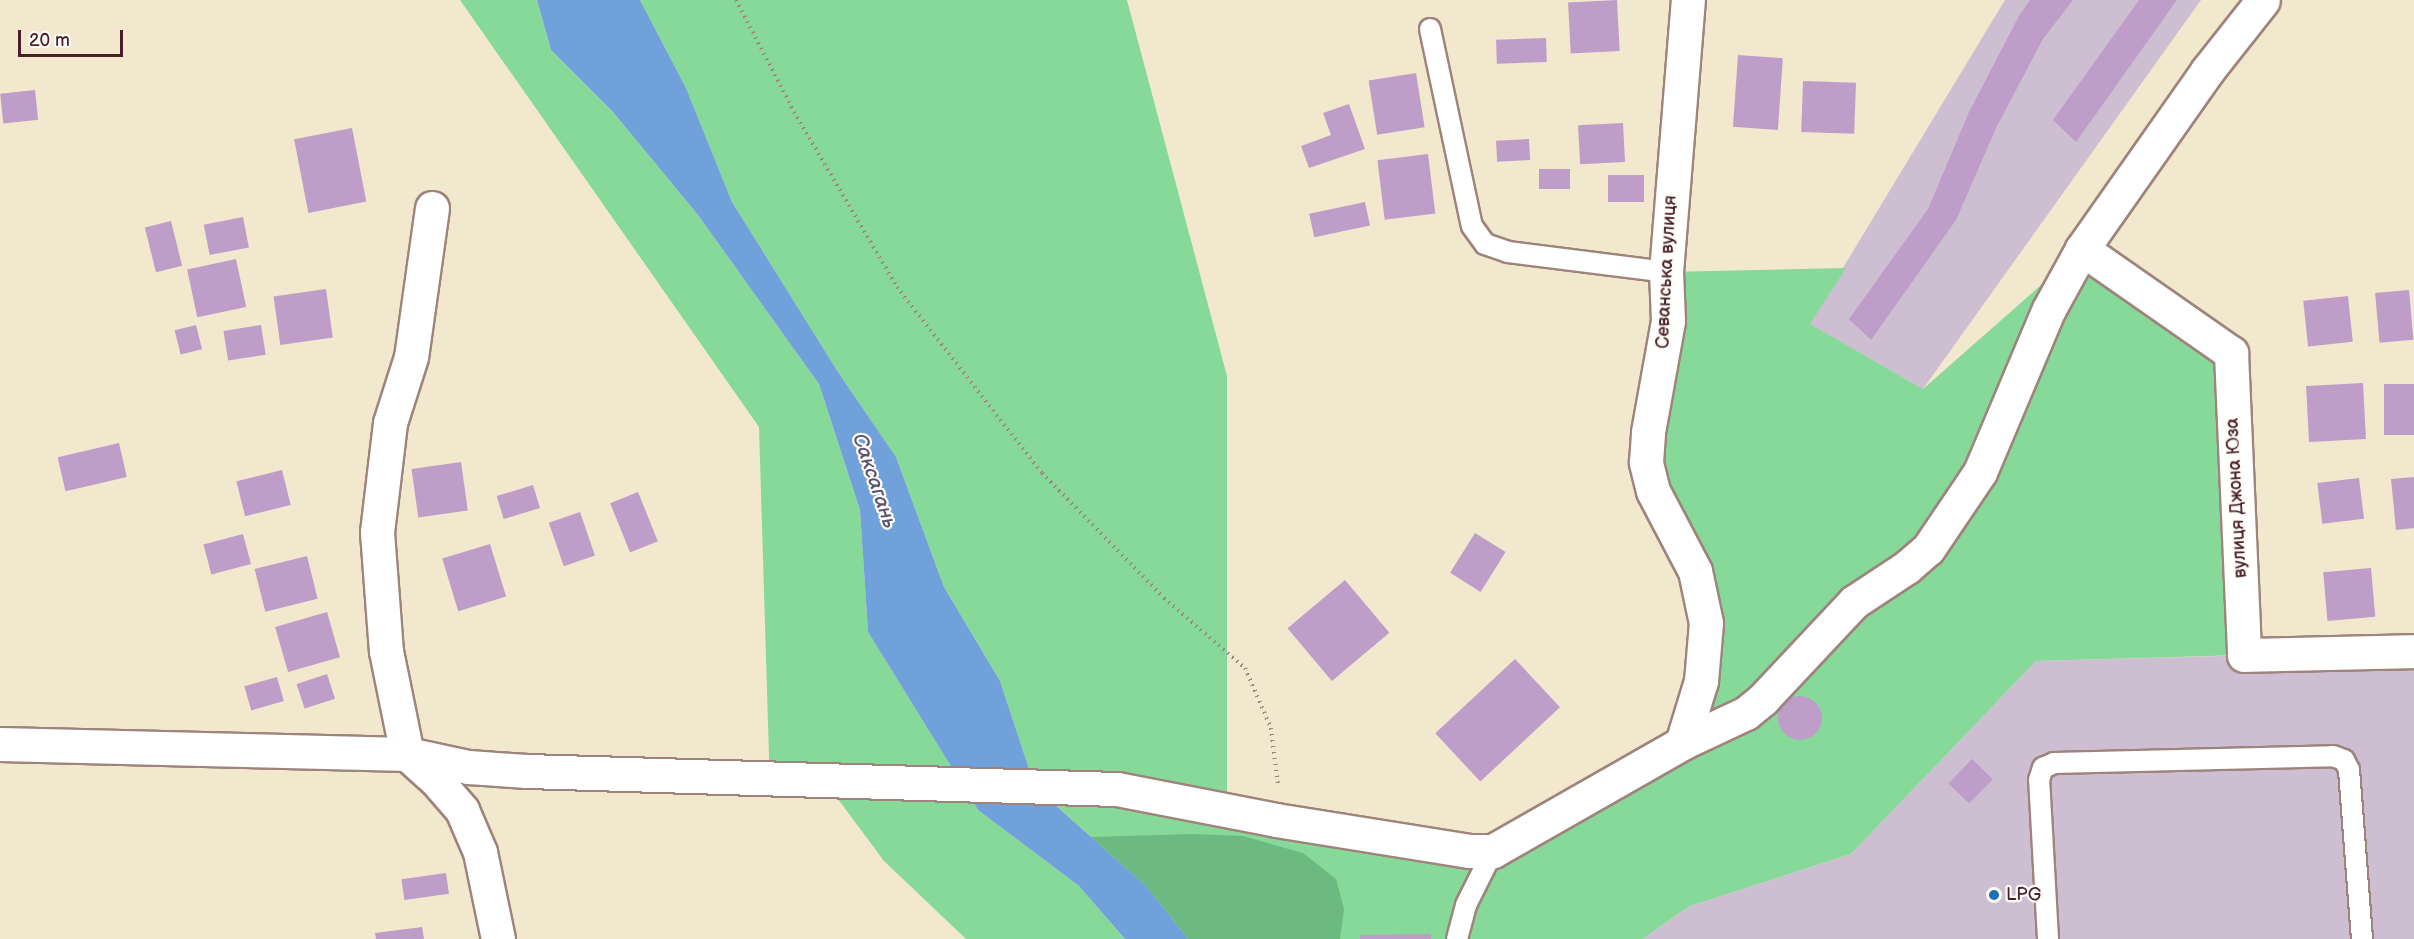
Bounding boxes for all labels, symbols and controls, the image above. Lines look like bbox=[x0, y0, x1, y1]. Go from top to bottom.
scale bar bbox=[21, 18, 126, 56]
text: 20 m bbox=[29, 30, 70, 51]
street label: Севанська вулиця bbox=[1652, 195, 1682, 349]
street label: вулиця Джона Юза bbox=[2222, 417, 2252, 579]
water label: Саксагань bbox=[847, 430, 901, 532]
place label: LPG bbox=[2006, 884, 2041, 906]
marker: LPG bbox=[1987, 888, 2001, 902]

